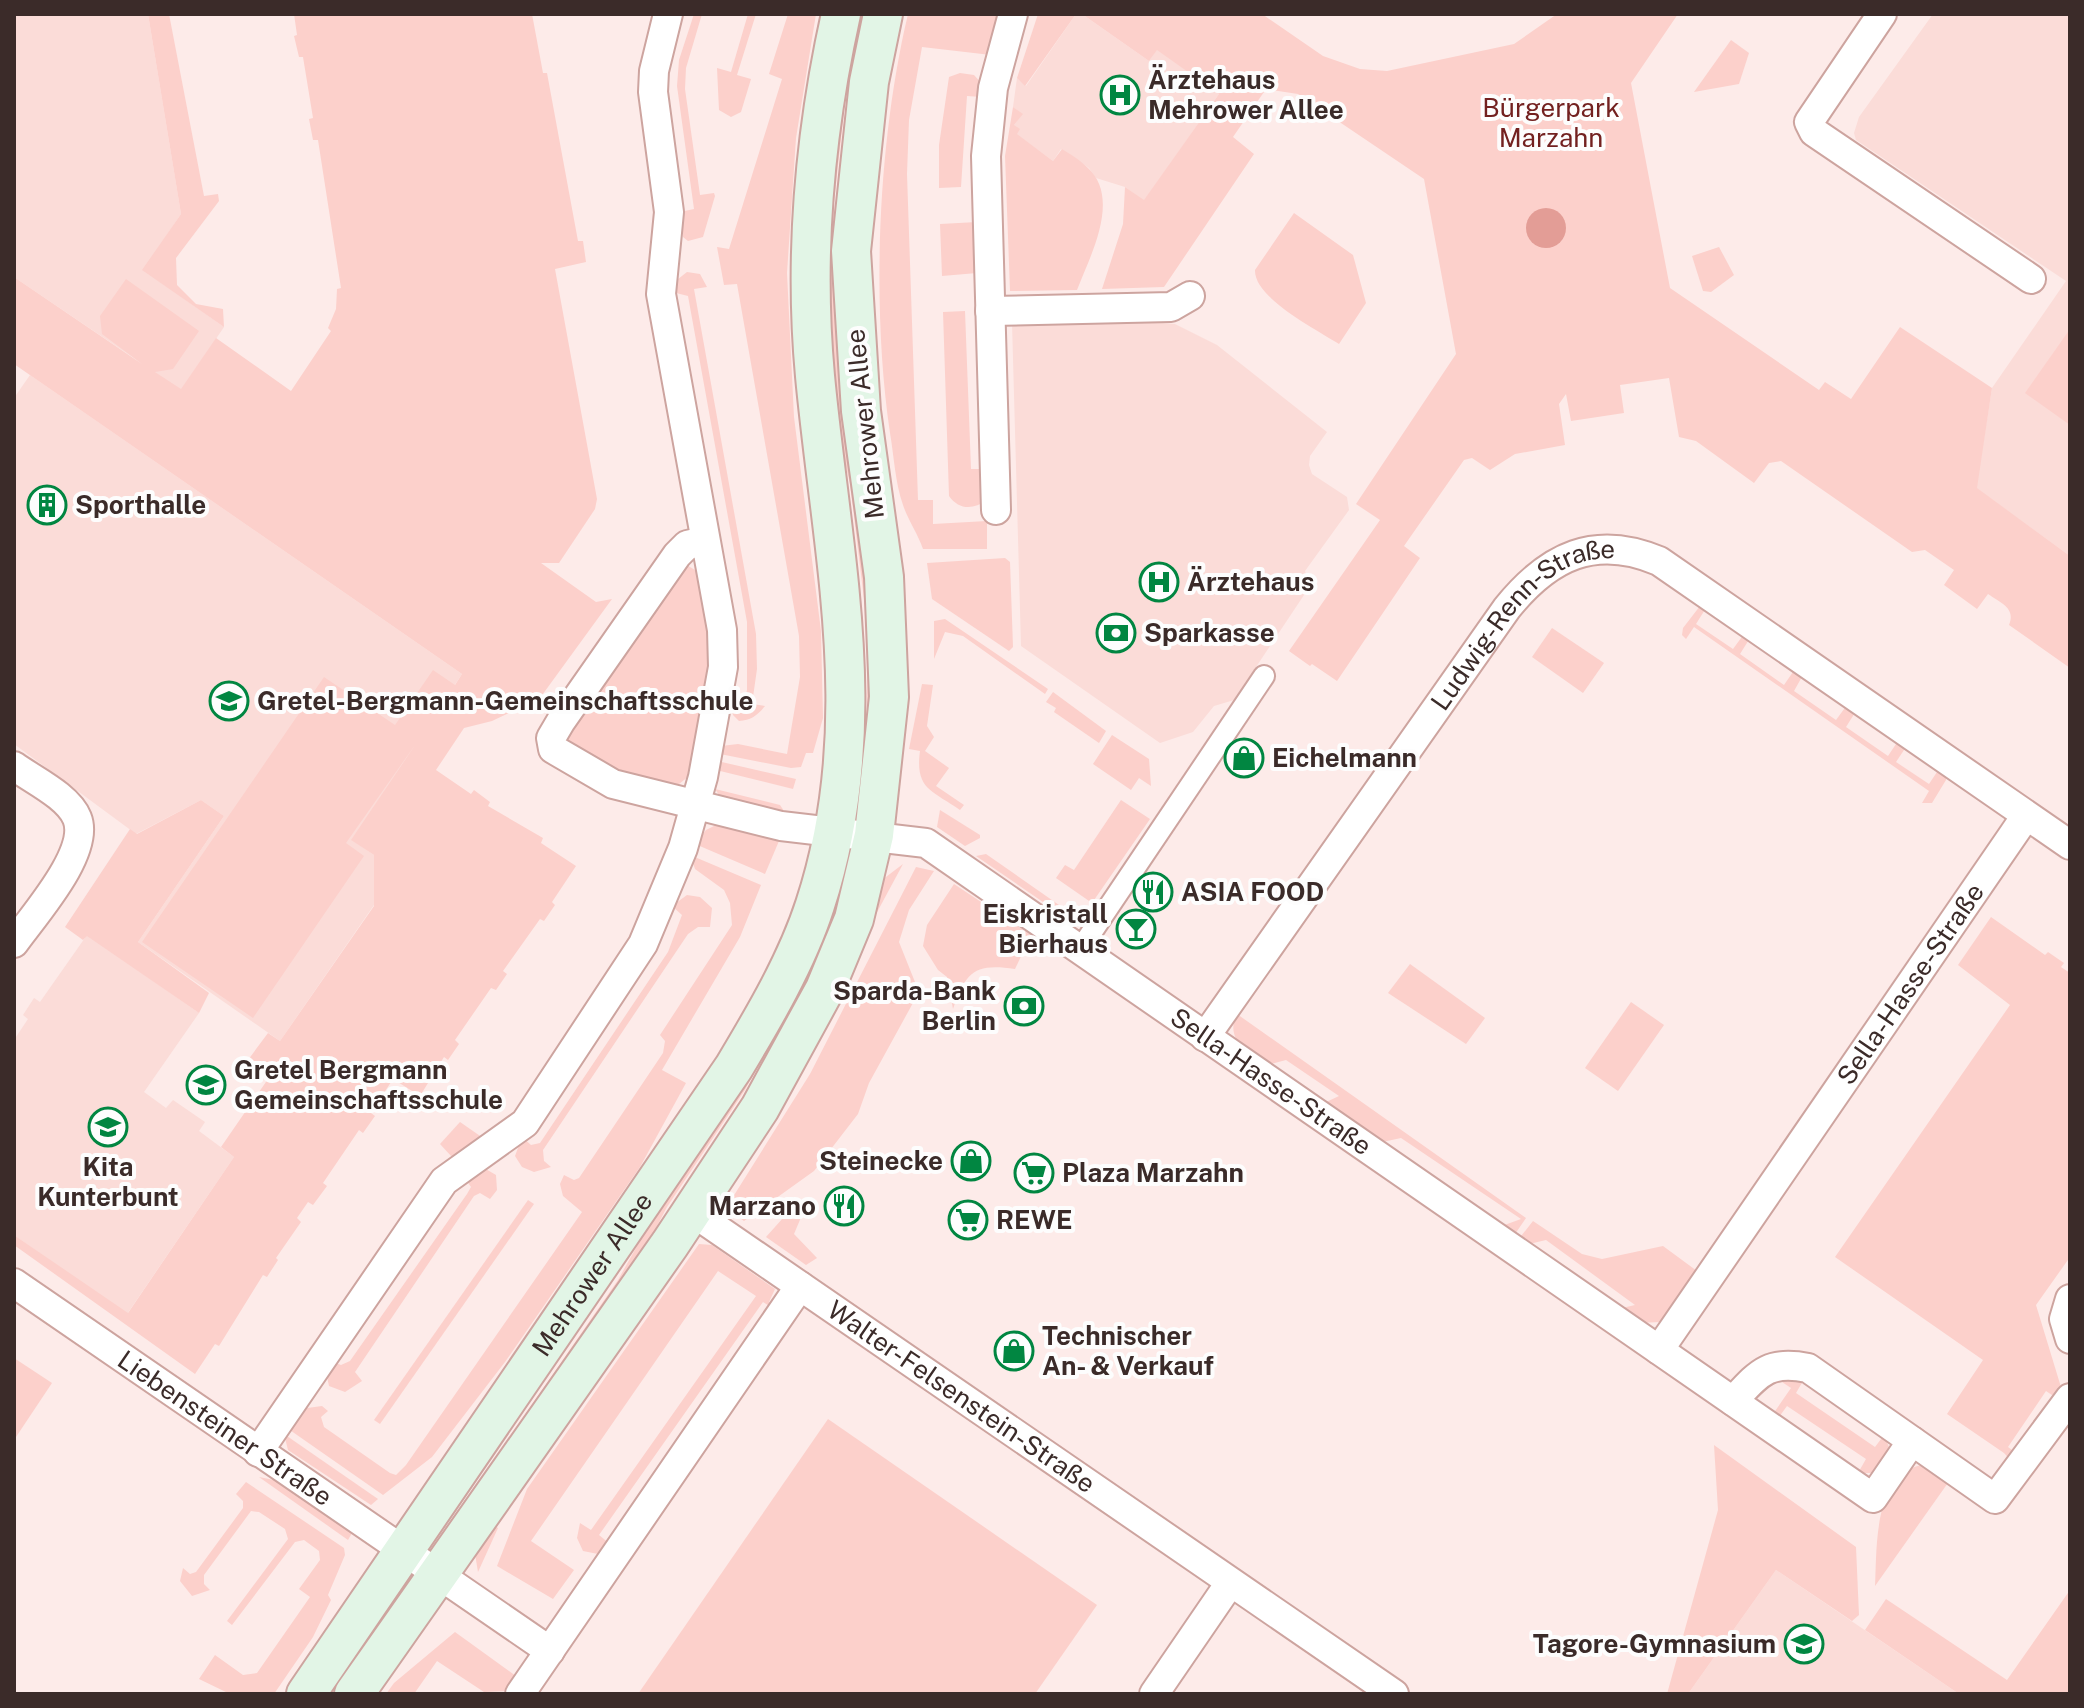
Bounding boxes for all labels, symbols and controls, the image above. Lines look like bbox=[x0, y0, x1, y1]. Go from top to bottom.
place label: Ärztehaus Mehrower Allee bbox=[1148, 64, 1344, 125]
hospital icon: Ärztehaus Mehrower Allee bbox=[1099, 74, 1141, 116]
park label: Bürgerpark Marzahn bbox=[1482, 92, 1620, 153]
street label: Mehrower Allee bbox=[839, 328, 890, 521]
building icon: Sporthalle bbox=[26, 484, 68, 526]
place label: Sporthalle bbox=[75, 489, 206, 520]
street label: Ludwig-Renn-Straße bbox=[1424, 533, 1615, 716]
hospital icon: Ärztehaus bbox=[1138, 561, 1180, 603]
place label: Ärztehaus bbox=[1187, 566, 1315, 597]
bank icon: Sparkasse bbox=[1095, 612, 1137, 654]
place label: Sparkasse bbox=[1144, 617, 1275, 648]
school or university icon: Gretel-Bergmann-Gemeinschaftsschule bbox=[208, 680, 250, 722]
place label: Gretel-Bergmann-Gemeinschaftsschule bbox=[257, 685, 753, 716]
shop icon: Eichelmann bbox=[1223, 737, 1265, 779]
place label: Eichelmann bbox=[1272, 742, 1417, 773]
restaurant icon: ASIA FOOD bbox=[1132, 871, 1174, 913]
place label: ASIA FOOD bbox=[1181, 876, 1324, 907]
street label: Sella-Hasse-Straße bbox=[1830, 877, 1990, 1090]
place label: Eiskristall Bierhaus bbox=[982, 898, 1108, 959]
bar icon: Eiskristall Bierhaus bbox=[1115, 908, 1157, 950]
place label: Sparda-Bank Berlin bbox=[833, 975, 996, 1036]
bank icon: Sparda-Bank Berlin bbox=[1003, 985, 1045, 1027]
street label: Sella-Hasse-Straße bbox=[1165, 1001, 1378, 1161]
place label: Gretel Bergmann Gemeinschaftsschule bbox=[234, 1054, 503, 1115]
school or university icon: Gretel Bergmann Gemeinschaftsschule bbox=[185, 1064, 227, 1106]
school or university icon: Kita Kunterbunt bbox=[87, 1106, 129, 1148]
shop icon: Steinecke bbox=[950, 1140, 992, 1182]
place label: Steinecke bbox=[819, 1145, 943, 1176]
place label: Kita Kunterbunt bbox=[37, 1151, 179, 1212]
supermarket icon: Plaza Marzahn bbox=[1013, 1152, 1055, 1194]
place label: Plaza Marzahn bbox=[1062, 1157, 1244, 1188]
restaurant icon: Marzano bbox=[823, 1185, 865, 1227]
street label: Mehrower Allee bbox=[525, 1187, 659, 1362]
place label: Marzano bbox=[708, 1190, 816, 1221]
supermarket icon: REWE bbox=[947, 1199, 989, 1241]
place label: REWE bbox=[996, 1204, 1072, 1235]
street label: Walter-Felsenstein-Straße bbox=[822, 1294, 1101, 1499]
place label: Technischer An- & Verkauf bbox=[1042, 1320, 1214, 1381]
shop icon: Technischer An- & Verkauf bbox=[993, 1330, 1035, 1372]
street label: Liebensteiner Straße bbox=[112, 1344, 338, 1512]
school or university icon: Tagore-Gymnasium bbox=[1783, 1623, 1825, 1665]
place label: Tagore-Gymnasium bbox=[1533, 1628, 1776, 1659]

